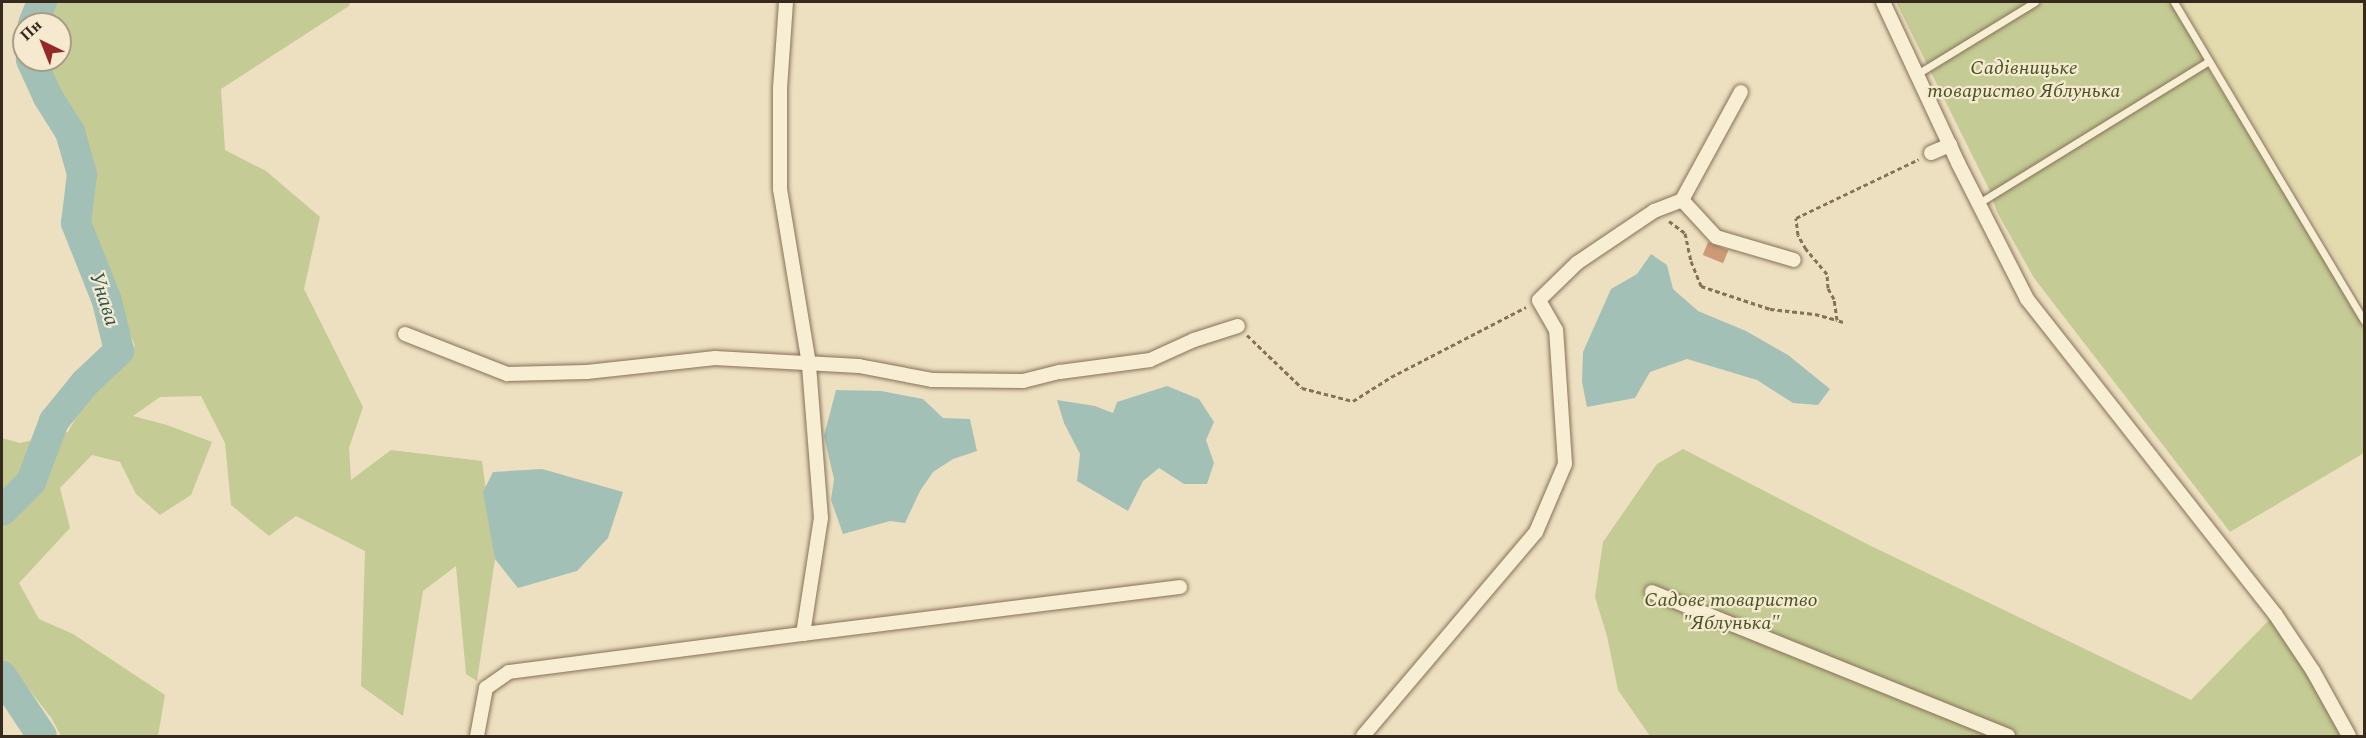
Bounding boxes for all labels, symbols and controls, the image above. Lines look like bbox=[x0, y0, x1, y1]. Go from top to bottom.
north arrow bbox=[12, 12, 72, 72]
text: Пн bbox=[14, 14, 48, 47]
park label: Садівницьке товариство Яблунька bbox=[1928, 57, 2120, 104]
water label: Унава bbox=[84, 269, 124, 329]
park label: Садове товариство "Яблунька" bbox=[1644, 588, 1818, 635]

